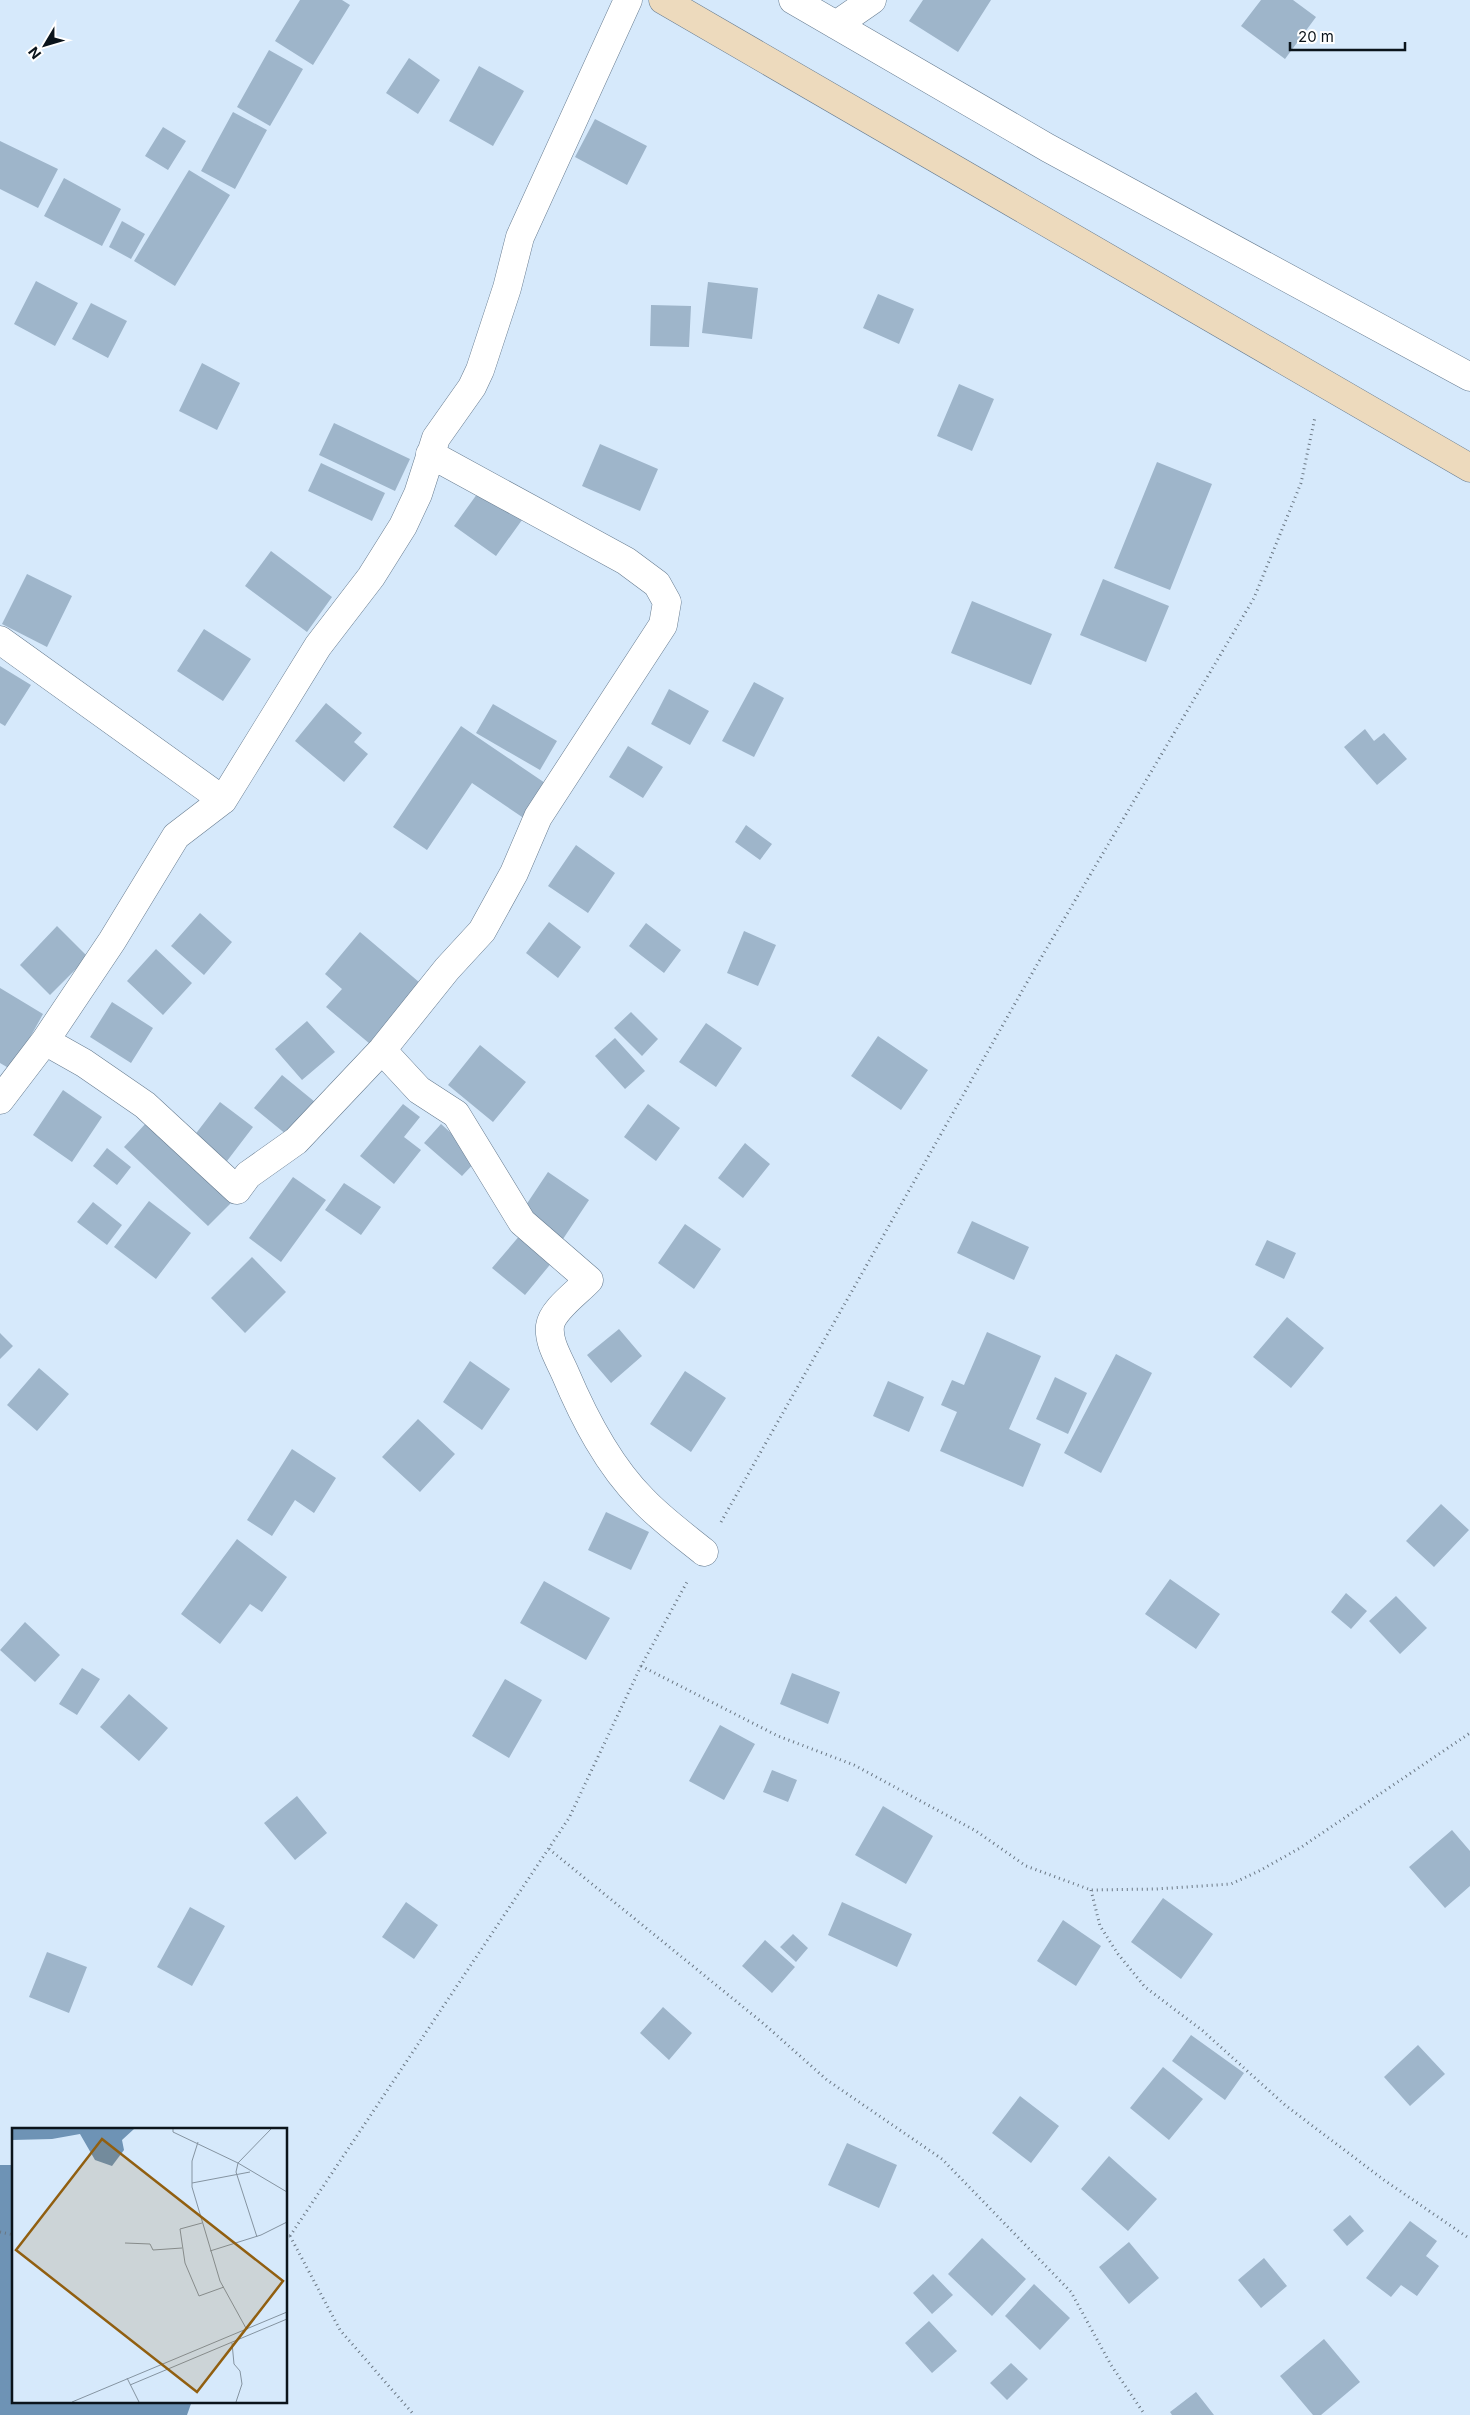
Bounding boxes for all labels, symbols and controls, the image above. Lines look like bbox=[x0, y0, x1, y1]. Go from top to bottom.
north arrow bbox=[20, 20, 70, 70]
scale bar bbox=[1290, 20, 1405, 52]
text: 20 m bbox=[1298, 27, 1334, 46]
text: N bbox=[24, 44, 44, 63]
inset map bbox=[12, 2128, 288, 2402]

